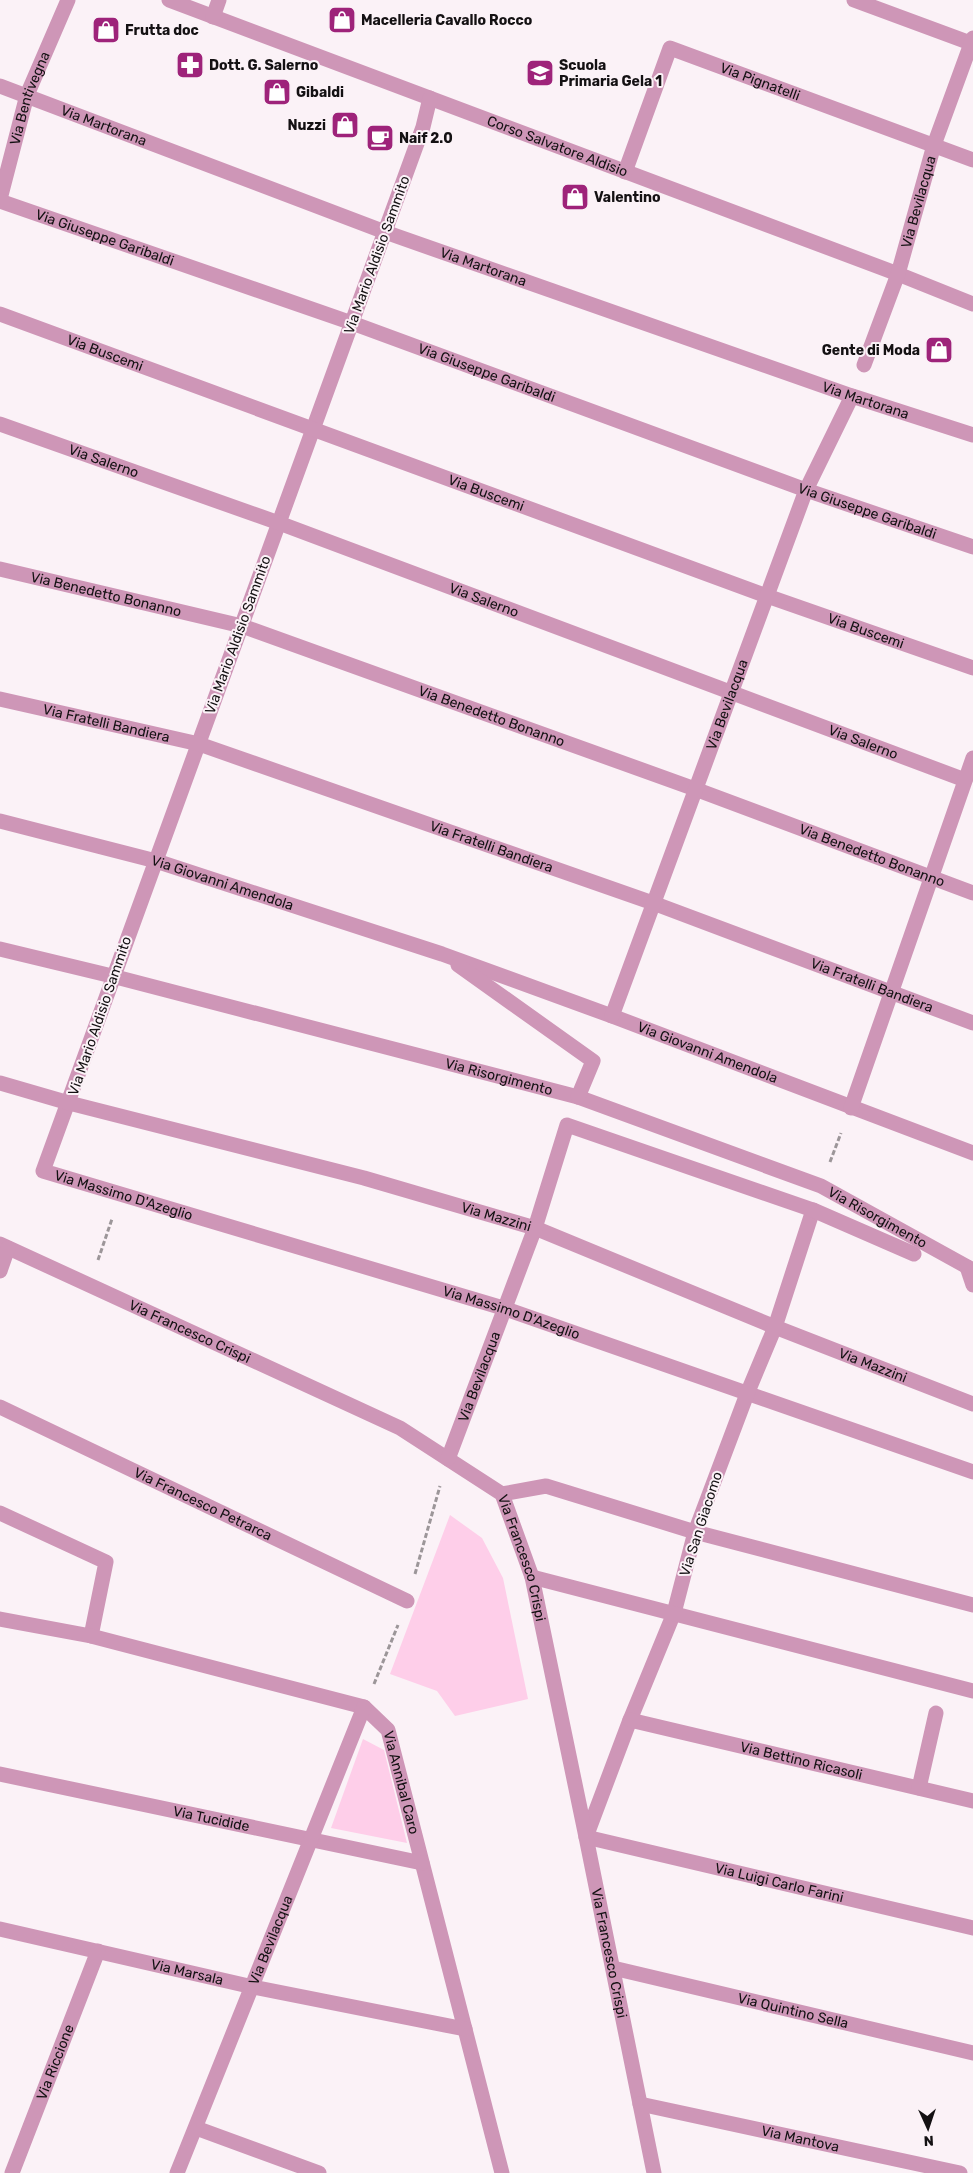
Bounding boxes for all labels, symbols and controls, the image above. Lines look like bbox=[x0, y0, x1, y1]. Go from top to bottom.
shop icon: Macelleria Cavallo Rocco bbox=[327, 5, 357, 35]
place label: Macelleria Cavallo Rocco bbox=[361, 12, 532, 29]
shop icon: Frutta doc bbox=[91, 15, 121, 45]
place label: Frutta doc bbox=[125, 22, 199, 39]
street label: Via Bentivegna bbox=[6, 49, 53, 147]
pharmacy icon: Dott. G. Salerno bbox=[175, 50, 205, 80]
place label: Dott. G. Salerno bbox=[209, 57, 318, 74]
place label: Scuola Primaria Gela 1 bbox=[559, 57, 662, 90]
school or university icon: Scuola Primaria Gela 1 bbox=[525, 58, 555, 88]
street label: Via Pignatelli bbox=[718, 59, 803, 104]
shop icon: Gibaldi bbox=[262, 77, 292, 107]
place label: Gibaldi bbox=[296, 84, 344, 101]
street label: Via Martorana bbox=[58, 101, 149, 149]
shop icon: Nuzzi bbox=[330, 110, 360, 140]
street label: Corso Salvatore Aldisio bbox=[485, 112, 630, 180]
place label: Nuzzi bbox=[287, 117, 326, 134]
cafe icon: Naif 2.0 bbox=[365, 123, 395, 153]
place label: Naif 2.0 bbox=[399, 130, 453, 147]
street label: Via Bevilacqua bbox=[897, 154, 939, 250]
street label: Via Mario Aldisio Sammito bbox=[340, 174, 414, 336]
shop icon: Valentino bbox=[560, 182, 590, 212]
place label: Valentino bbox=[594, 189, 660, 206]
street label: Via Giuseppe Garibaldi bbox=[33, 206, 176, 269]
street label: Via Martorana bbox=[438, 244, 529, 290]
street label: Via Buscemi bbox=[65, 331, 146, 374]
shop icon: Gente di Moda bbox=[924, 335, 954, 365]
street label: Via Giuseppe Garibaldi bbox=[416, 339, 558, 406]
place label: Gente di Moda bbox=[822, 342, 920, 359]
street label: Via Martorana bbox=[820, 378, 911, 422]
street label: Via Salerno bbox=[66, 441, 141, 481]
street label: Via Buscemi bbox=[446, 471, 527, 515]
street label: Via Giuseppe Garibaldi bbox=[796, 479, 939, 542]
street label: Via Mario Aldisio Sammito bbox=[201, 554, 275, 716]
street label: Via Benedetto Bonanno bbox=[29, 568, 183, 620]
street label: Via Salerno bbox=[447, 579, 521, 621]
street label: Via Buscemi bbox=[825, 609, 907, 652]
street label: Via Bevilacqua bbox=[702, 657, 751, 752]
street label: Via Benedetto Bonanno bbox=[416, 682, 567, 750]
street label: Via Fratelli Bandiera bbox=[41, 700, 171, 746]
street label: Via Salerno bbox=[826, 721, 901, 763]
street label: Via Fratelli Bandiera bbox=[428, 817, 556, 876]
street label: Via Benedetto Bonanno bbox=[797, 820, 947, 890]
street label: Via Giovanni Amendola bbox=[149, 852, 296, 914]
street label: Via Mario Aldisio Sammito bbox=[65, 934, 135, 1098]
street label: Via Fratelli Bandiera bbox=[808, 954, 936, 1016]
street label: Via Giovanni Amendola bbox=[635, 1018, 780, 1087]
street label: Via Risorgimento bbox=[443, 1054, 555, 1099]
street label: Via Massimo D'Azeglio bbox=[52, 1166, 195, 1224]
street label: Via Risorgimento bbox=[825, 1183, 930, 1251]
street label: Via Mazzini bbox=[459, 1198, 533, 1235]
street label: Via Massimo D'Azeglio bbox=[441, 1282, 582, 1343]
street label: Via Francesco Crispi bbox=[126, 1296, 253, 1367]
street label: Via Bevilacqua bbox=[454, 1329, 504, 1424]
street label: Via Mazzini bbox=[836, 1344, 910, 1386]
street label: Via Francesco Petrarca bbox=[131, 1464, 275, 1544]
street label: Via San Giacomo bbox=[676, 1470, 726, 1578]
street label: Via Francesco Crispi bbox=[494, 1492, 549, 1623]
street label: Via Annibal Caro bbox=[380, 1729, 423, 1836]
street label: Via Bettino Ricasoli bbox=[738, 1738, 864, 1783]
street label: Via Tucidide bbox=[172, 1802, 251, 1835]
street label: Via Luigi Carlo Farini bbox=[713, 1859, 845, 1906]
street label: Via Francesco Crispi bbox=[588, 1887, 631, 2019]
street label: Via Bevilacqua bbox=[245, 1893, 296, 1987]
street label: Via Marsala bbox=[149, 1955, 225, 1988]
street label: Via Quintino Sella bbox=[736, 1989, 850, 2032]
street label: Via Riccione bbox=[33, 2022, 77, 2102]
north arrow bbox=[903, 2103, 953, 2153]
street label: Via Mantova bbox=[760, 2122, 841, 2155]
text: N bbox=[923, 2132, 934, 2149]

